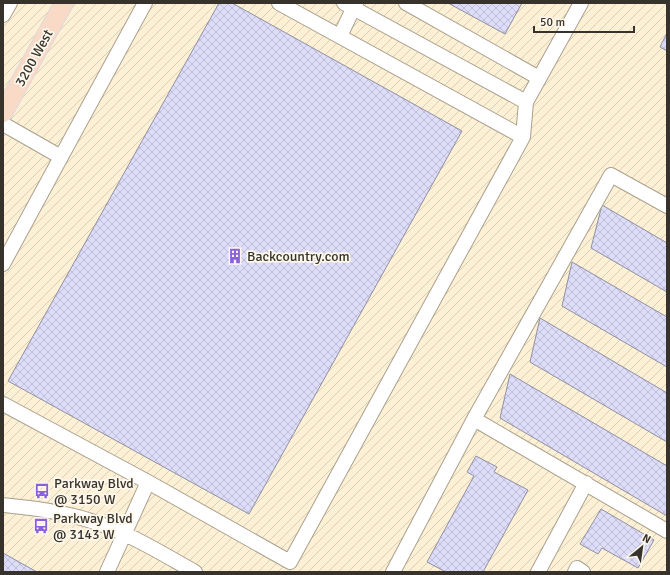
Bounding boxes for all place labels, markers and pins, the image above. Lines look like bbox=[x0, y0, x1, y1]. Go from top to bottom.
building icon: Backcountry.com bbox=[226, 247, 244, 265]
place label: Backcountry.com bbox=[247, 248, 350, 265]
place label: Parkway Blvd @ 3150 W bbox=[54, 475, 134, 508]
bus stop icon: Parkway Blvd @ 3150 W bbox=[33, 482, 51, 500]
place label: Parkway Blvd @ 3143 W bbox=[53, 510, 133, 543]
bus stop icon: Parkway Blvd @ 3143 W bbox=[32, 517, 50, 535]

